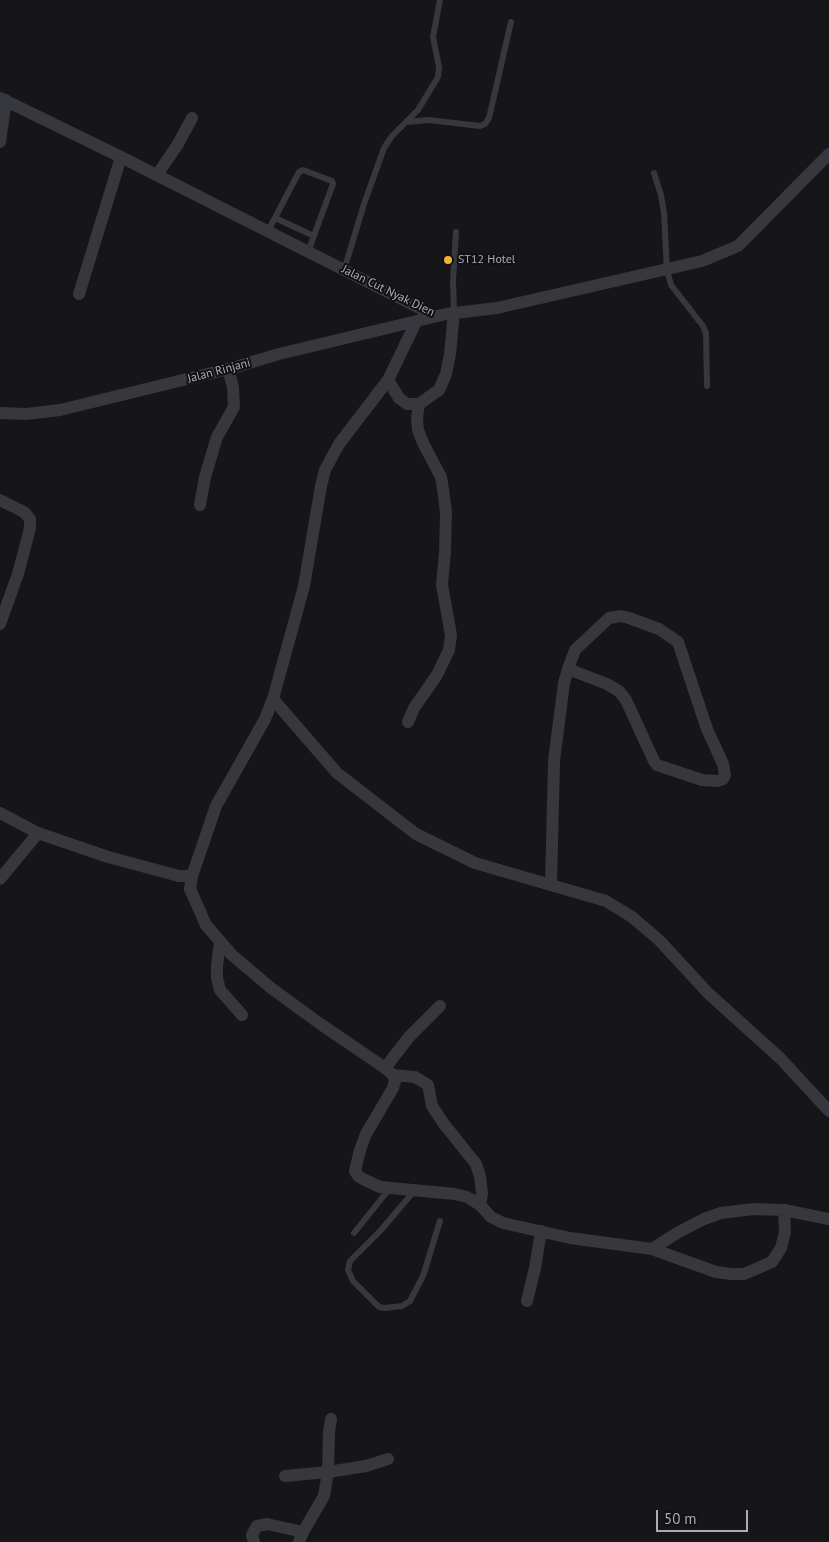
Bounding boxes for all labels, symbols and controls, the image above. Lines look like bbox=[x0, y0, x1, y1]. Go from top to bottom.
place label: ST12 Hotel bbox=[458, 253, 515, 267]
marker: ST12 Hotel bbox=[442, 254, 454, 266]
street label: Jalan Cut Nyak Dien bbox=[339, 262, 437, 320]
street label: Jalan Rinjani bbox=[186, 356, 252, 386]
scale bar bbox=[659, 1500, 752, 1532]
text: 50 m bbox=[664, 1509, 697, 1528]

